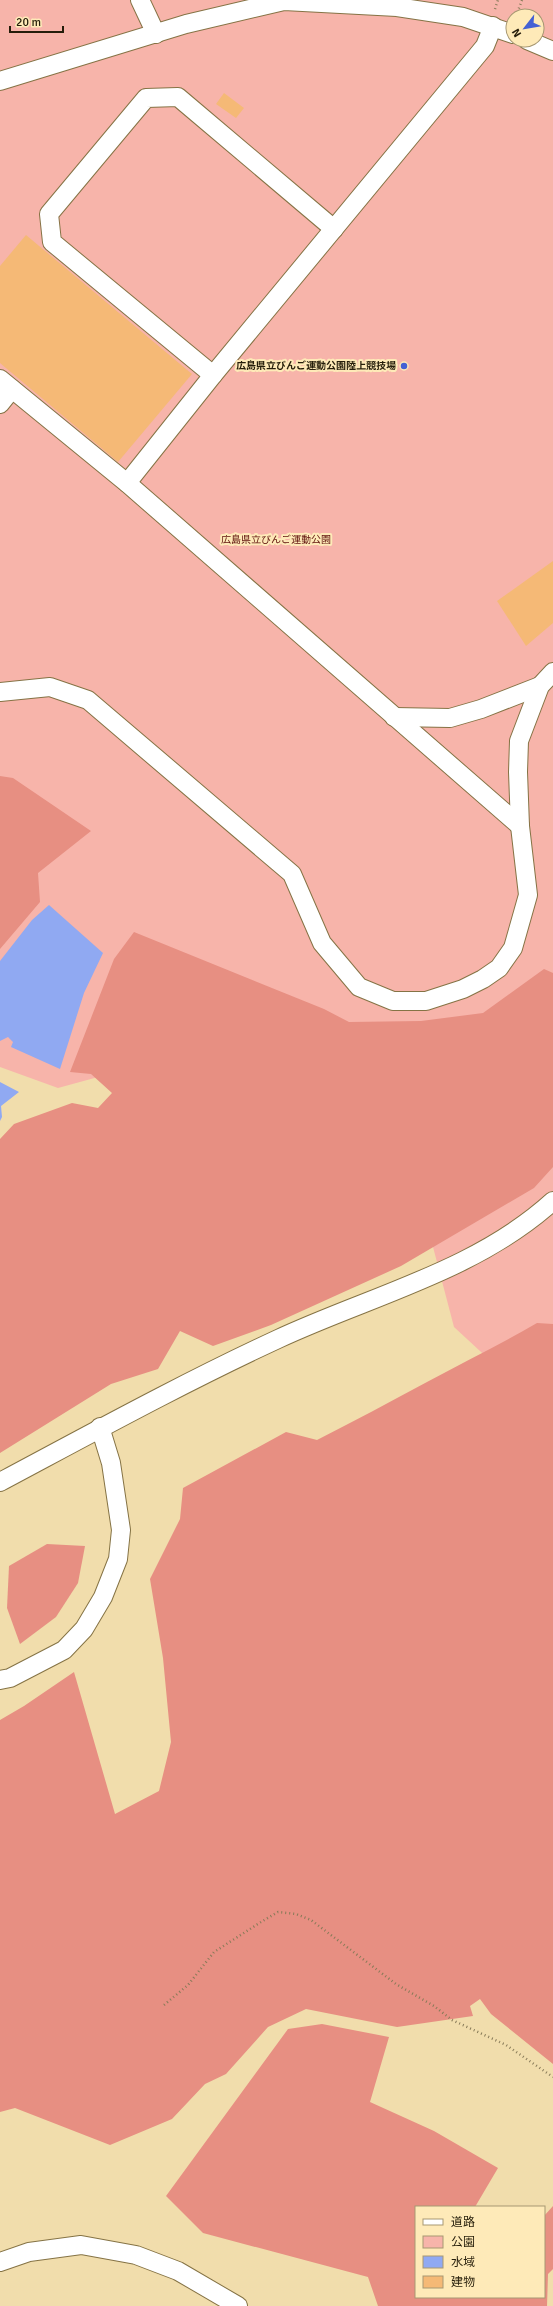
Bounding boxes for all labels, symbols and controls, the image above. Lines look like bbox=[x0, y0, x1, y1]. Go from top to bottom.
scale bar bbox=[10, 8, 63, 34]
north arrow bbox=[505, 8, 545, 48]
text: 20 m bbox=[16, 15, 41, 30]
text: N bbox=[509, 26, 524, 40]
place label: 広島県立びんご運動公園陸上競技場 bbox=[236, 360, 396, 372]
marker: 広島県立びんご運動公園陸上競技場 bbox=[399, 361, 409, 371]
park label: 広島県立びんご運動公園 bbox=[221, 534, 331, 546]
legend bbox=[415, 2206, 545, 2298]
text: 道路 bbox=[451, 2215, 475, 2230]
text: 公園 bbox=[451, 2235, 475, 2250]
text: 水域 bbox=[451, 2255, 475, 2270]
text: 建物 bbox=[451, 2275, 475, 2290]

